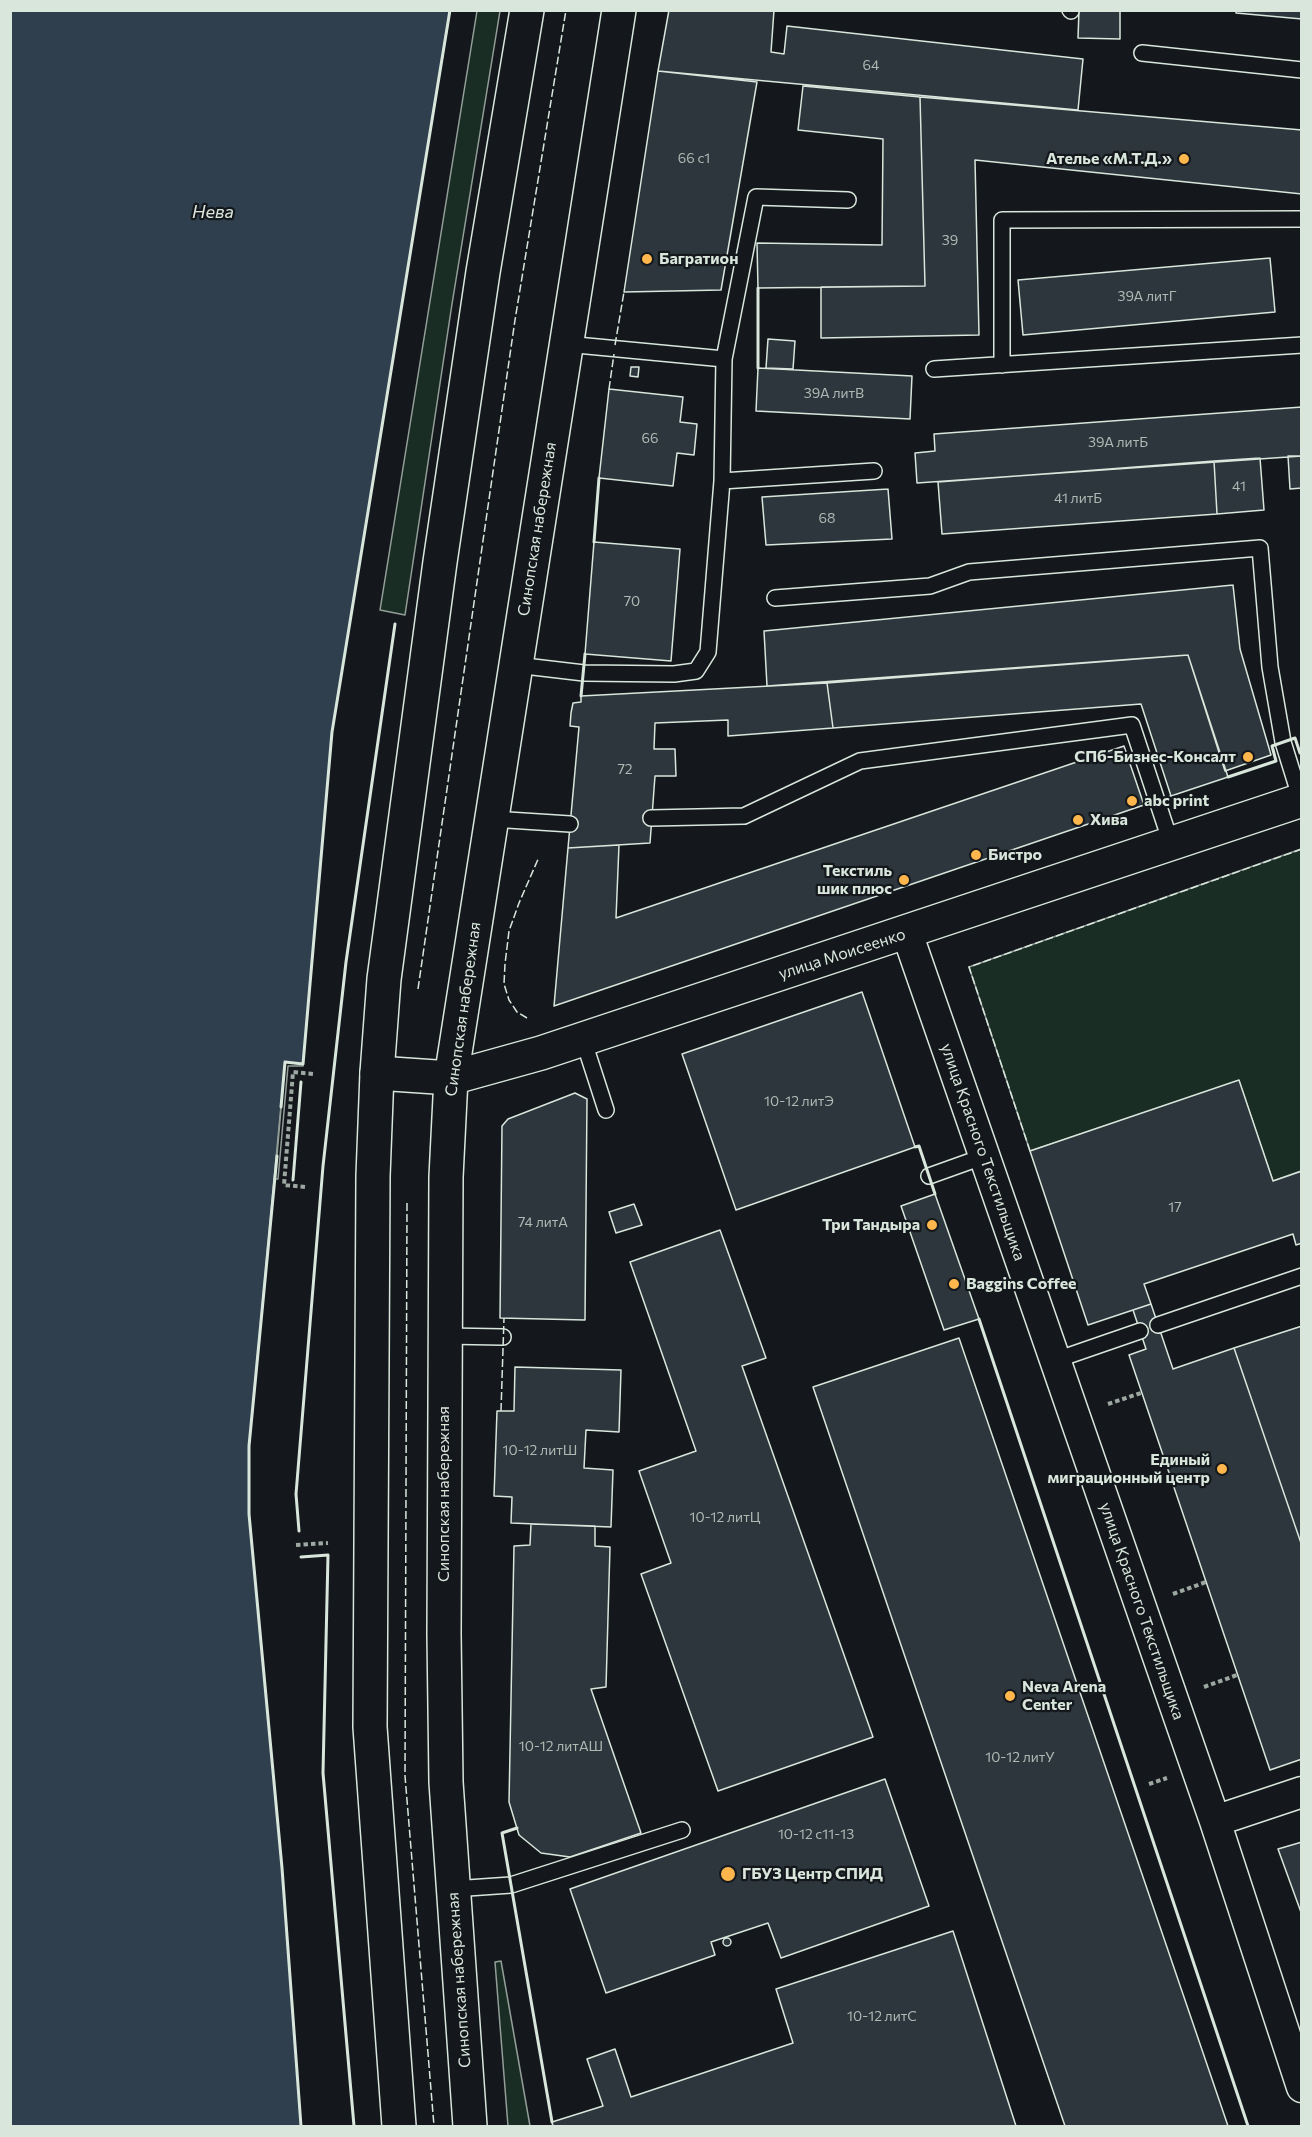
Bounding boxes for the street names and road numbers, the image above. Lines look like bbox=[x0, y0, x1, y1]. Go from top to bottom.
street label: Синопская набережная bbox=[514, 441, 560, 617]
street label: Синопская набережная bbox=[441, 921, 485, 1097]
street label: улица Моисеенко bbox=[776, 924, 908, 984]
street label: улица Красного Текстильщика bbox=[937, 1041, 1029, 1263]
street label: Синопская набережная bbox=[434, 1406, 454, 1582]
street label: улица Красного Текстильщика bbox=[1096, 1500, 1188, 1722]
street label: Синопская набережная bbox=[443, 1892, 475, 2068]

